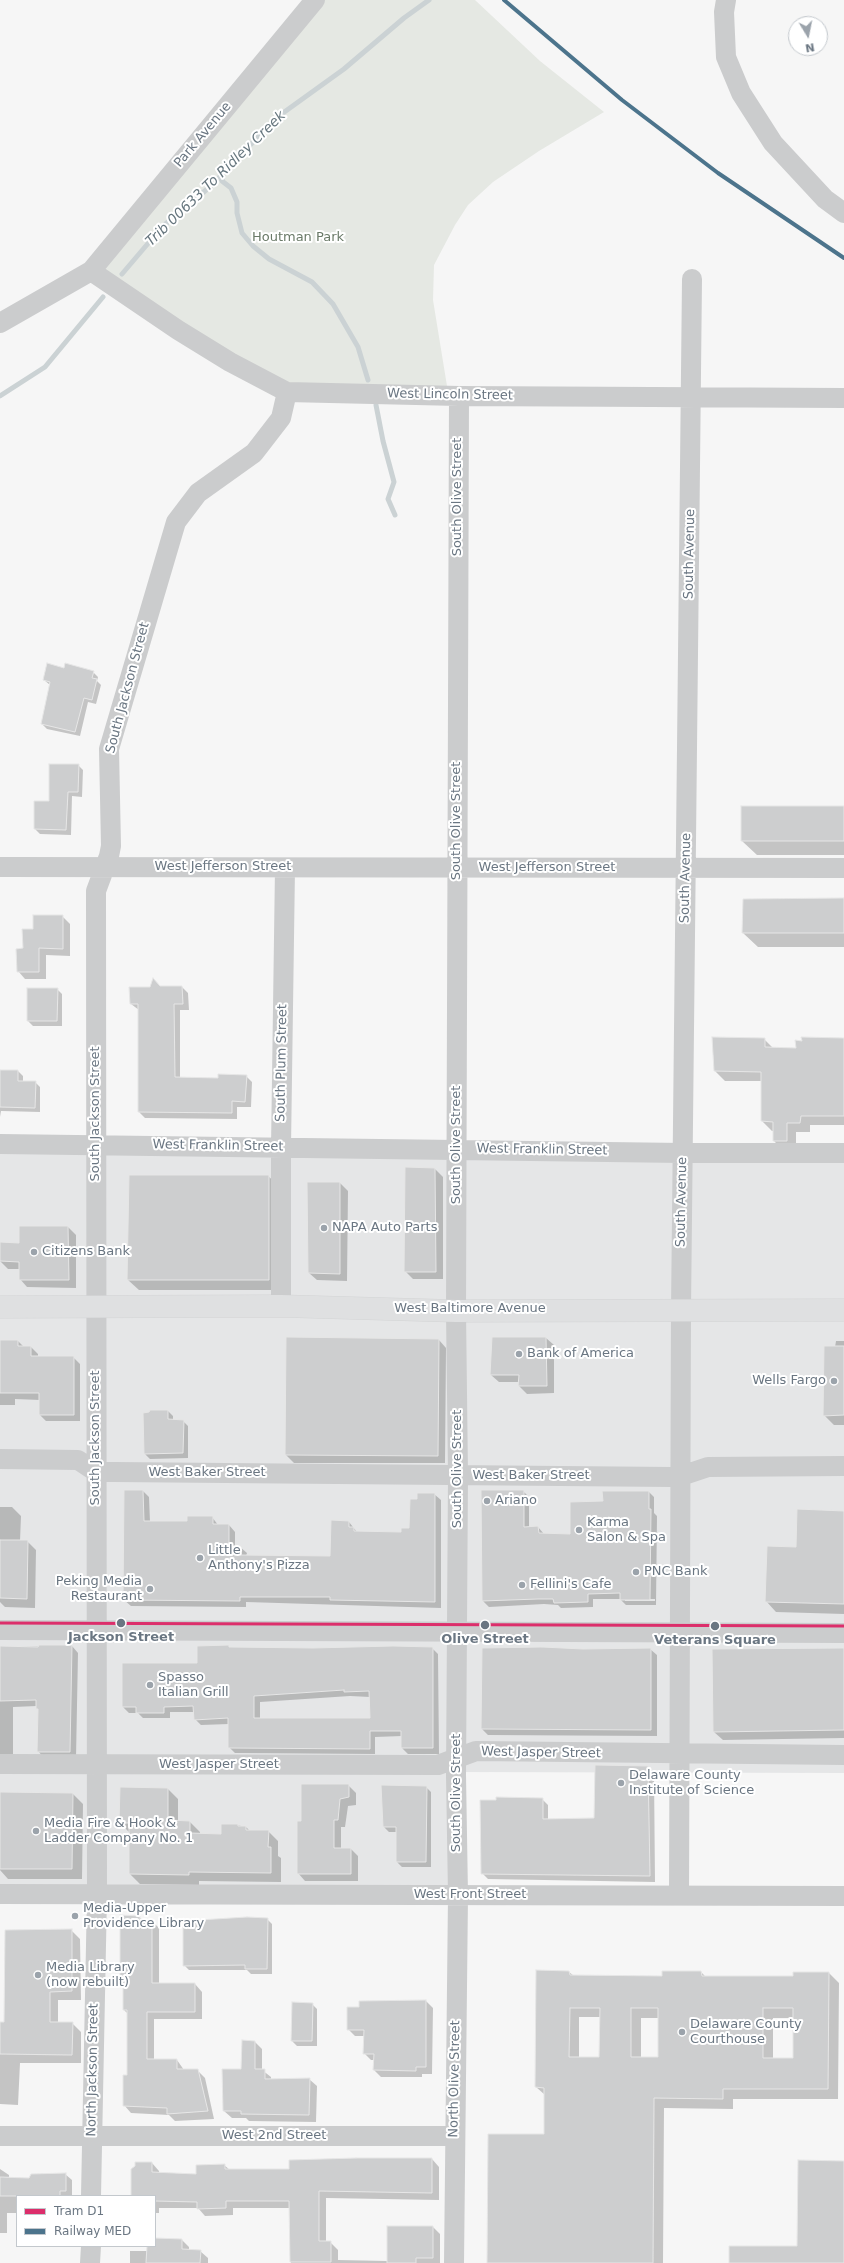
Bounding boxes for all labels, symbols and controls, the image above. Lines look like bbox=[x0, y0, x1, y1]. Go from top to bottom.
north arrow bbox=[788, 16, 828, 56]
text: N bbox=[804, 40, 816, 55]
street label: Park Avenue bbox=[171, 99, 235, 171]
water label: Trib 00633 To Ridley Creek bbox=[143, 108, 289, 250]
park label: Houtman Park bbox=[252, 230, 344, 246]
street label: West Lincoln Street bbox=[387, 386, 513, 404]
street label: South Olive Street bbox=[450, 438, 466, 556]
street label: South Avenue bbox=[681, 509, 699, 599]
street label: South Jackson Street bbox=[103, 621, 153, 755]
street label: South Olive Street bbox=[449, 762, 465, 880]
street label: South Avenue bbox=[677, 833, 695, 923]
street label: West Jefferson Street bbox=[155, 859, 291, 875]
street label: West Jefferson Street bbox=[479, 860, 615, 876]
street label: South Plum Street bbox=[273, 1004, 291, 1122]
street label: South Jackson Street bbox=[88, 1047, 104, 1181]
street label: South Olive Street bbox=[449, 1086, 465, 1204]
street label: West Franklin Street bbox=[152, 1137, 284, 1155]
street label: West Franklin Street bbox=[476, 1141, 608, 1159]
street label: South Avenue bbox=[673, 1157, 691, 1247]
place label: NAPA Auto Parts bbox=[332, 1220, 437, 1236]
marker: NAPA Auto Parts bbox=[319, 1223, 329, 1233]
place label: Citizens Bank bbox=[42, 1244, 130, 1260]
marker: Citizens Bank bbox=[29, 1247, 39, 1257]
street label: West Baltimore Avenue bbox=[394, 1301, 546, 1317]
place label: Bank of America bbox=[527, 1346, 634, 1362]
marker: Bank of America bbox=[514, 1349, 524, 1359]
street label: South Jackson Street bbox=[88, 1371, 104, 1505]
place label: Wells Fargo bbox=[752, 1373, 826, 1389]
marker: Wells Fargo bbox=[829, 1376, 839, 1386]
street label: South Olive Street bbox=[450, 1410, 466, 1528]
street label: West Baker Street bbox=[148, 1465, 266, 1481]
street label: West Baker Street bbox=[472, 1468, 590, 1484]
place label: Ariano bbox=[495, 1493, 537, 1509]
marker: Ariano bbox=[482, 1496, 492, 1506]
place label: Karma Salon & Spa bbox=[587, 1515, 666, 1546]
marker: Karma Salon & Spa bbox=[574, 1525, 584, 1535]
place label: Little Anthony's Pizza bbox=[208, 1543, 310, 1574]
marker: Little Anthony's Pizza bbox=[195, 1553, 205, 1563]
place label: PNC Bank bbox=[644, 1564, 707, 1580]
marker: PNC Bank bbox=[631, 1567, 641, 1577]
place label: Peking Media Restaurant bbox=[56, 1574, 142, 1605]
place label: Fellini's Cafe bbox=[530, 1577, 612, 1593]
marker: Fellini's Cafe bbox=[517, 1580, 527, 1590]
marker: Peking Media Restaurant bbox=[145, 1584, 155, 1594]
marker: Jackson Street bbox=[115, 1617, 127, 1629]
marker: Olive Street bbox=[479, 1619, 491, 1631]
marker: Veterans Square bbox=[709, 1620, 721, 1632]
place label: Jackson Street bbox=[68, 1630, 174, 1646]
place label: Olive Street bbox=[441, 1632, 529, 1648]
place label: Veterans Square bbox=[654, 1633, 776, 1649]
place label: Spasso Italian Grill bbox=[158, 1670, 229, 1701]
marker: Spasso Italian Grill bbox=[145, 1680, 155, 1690]
street label: South Olive Street bbox=[449, 1734, 465, 1852]
street label: West Jasper Street bbox=[481, 1744, 601, 1762]
street label: West Jasper Street bbox=[159, 1757, 279, 1773]
place label: Delaware County Institute of Science bbox=[629, 1768, 754, 1799]
marker: Delaware County Institute of Science bbox=[616, 1778, 626, 1788]
place label: Media Fire & Hook & Ladder Company No. 1 bbox=[44, 1816, 193, 1847]
marker: Media Fire & Hook & Ladder Company No. 1 bbox=[31, 1826, 41, 1836]
street label: West Front Street bbox=[414, 1887, 526, 1903]
place label: Media-Upper Providence Library bbox=[83, 1901, 204, 1932]
marker: Media-Upper Providence Library bbox=[70, 1911, 80, 1921]
place label: Media Library (now rebuilt) bbox=[46, 1960, 135, 1991]
marker: Media Library (now rebuilt) bbox=[33, 1970, 43, 1980]
street label: North Jackson Street bbox=[84, 2003, 102, 2137]
place label: Delaware County Courthouse bbox=[690, 2017, 802, 2048]
street label: North Olive Street bbox=[446, 2020, 464, 2138]
marker: Delaware County Courthouse bbox=[677, 2027, 687, 2037]
street label: West 2nd Street bbox=[222, 2128, 326, 2144]
legend bbox=[16, 2195, 156, 2247]
text: Tram D1 bbox=[54, 2204, 104, 2218]
text: Railway MED bbox=[54, 2224, 131, 2238]

